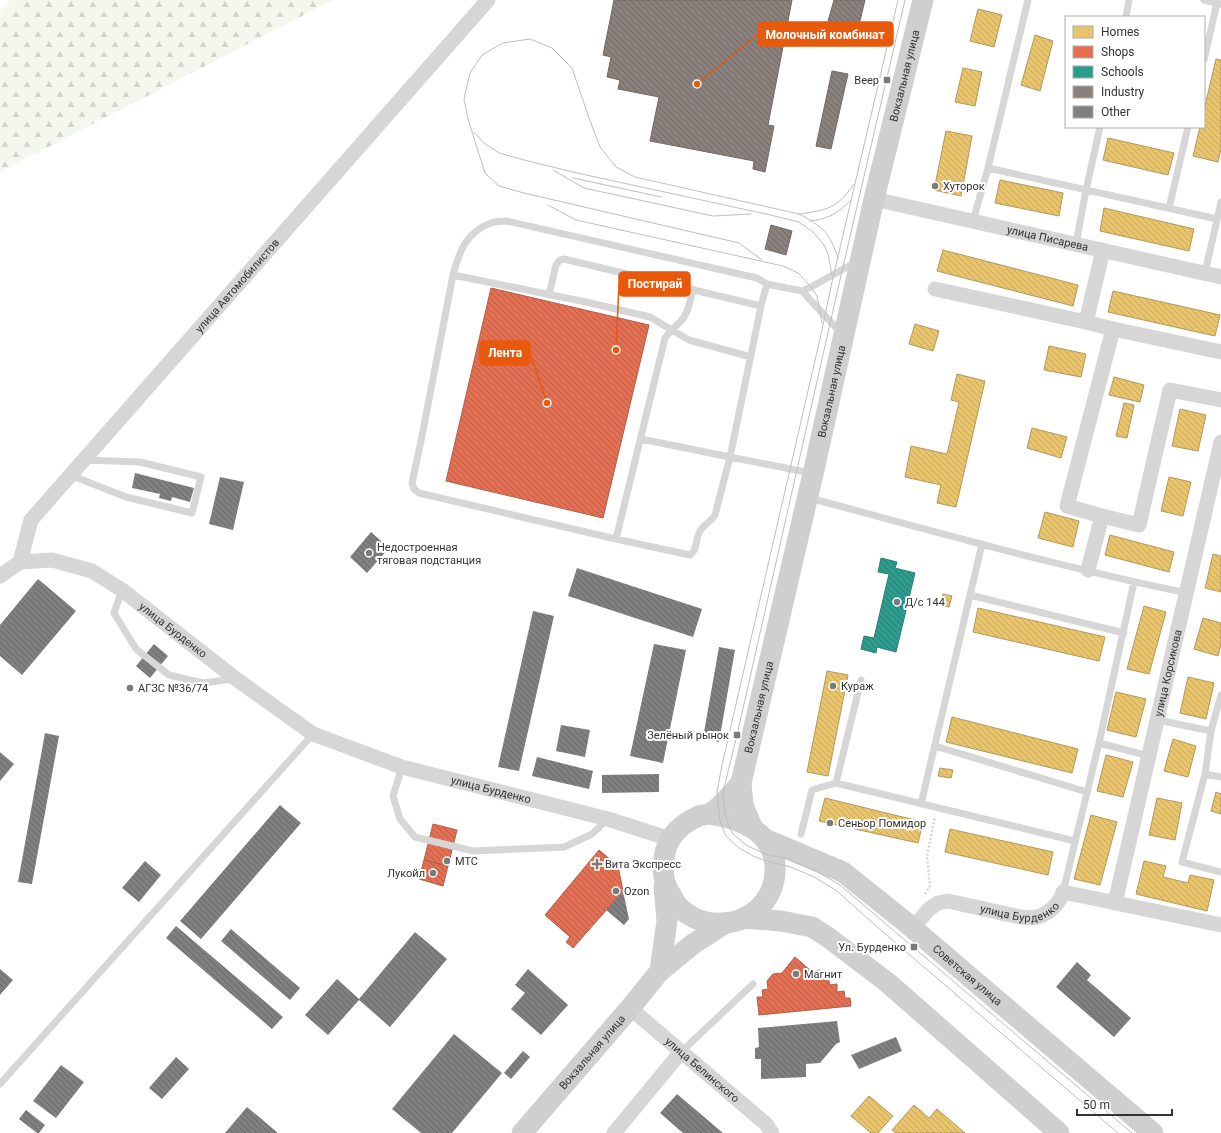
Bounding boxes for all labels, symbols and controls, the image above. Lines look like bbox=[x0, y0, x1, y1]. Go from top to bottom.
legend bbox=[1065, 16, 1205, 128]
callout: Молочный комбинат bbox=[758, 22, 893, 46]
text: Homes bbox=[1101, 25, 1139, 39]
text: Молочный комбинат bbox=[765, 28, 885, 42]
street label: Вокзальная улица bbox=[887, 28, 922, 123]
text: Shops bbox=[1101, 45, 1135, 59]
text: Schools bbox=[1101, 65, 1144, 79]
place label: Веер bbox=[854, 74, 879, 87]
marker: Веер bbox=[882, 75, 892, 85]
text: Industry bbox=[1101, 85, 1145, 99]
text: Other bbox=[1101, 105, 1130, 119]
place label: Хуторок bbox=[943, 180, 985, 193]
marker: Хуторок bbox=[930, 181, 940, 191]
street label: улица Писарева bbox=[1006, 223, 1090, 254]
street label: улица Автомобилистов bbox=[193, 236, 282, 335]
callout: Постирай bbox=[619, 272, 690, 296]
text: Постирай bbox=[628, 277, 682, 291]
callout: Лента bbox=[480, 341, 530, 365]
street label: Вокзальная улица bbox=[815, 344, 848, 439]
text: Лента bbox=[488, 346, 523, 360]
place label: Недостроенная тяговая подстанция bbox=[377, 541, 481, 567]
marker: Недостроенная тяговая подстанция bbox=[364, 548, 374, 558]
place label: Д/с 144 bbox=[905, 596, 945, 609]
marker: Д/с 144 bbox=[892, 597, 902, 607]
street label: улица Бурденко bbox=[137, 600, 209, 661]
street label: улица Корсикова bbox=[1152, 628, 1185, 718]
street label: Вокзальная улица bbox=[742, 660, 776, 755]
place label: Кураж bbox=[841, 680, 874, 693]
marker: Кураж bbox=[828, 681, 838, 691]
place label: АГЗС №36/74 bbox=[138, 682, 208, 695]
marker: АГЗС №36/74 bbox=[125, 683, 135, 693]
place label: Зелёный рынок bbox=[647, 729, 729, 742]
marker: Зелёный рынок bbox=[732, 730, 742, 740]
street label: улица Бурденко bbox=[449, 774, 532, 806]
place label: Сеньор Помидор bbox=[838, 817, 926, 830]
marker: Сеньор Помидор bbox=[825, 818, 835, 828]
place label: МТС bbox=[455, 855, 478, 868]
marker: МТС bbox=[442, 856, 452, 866]
place label: Вита Экспресс bbox=[605, 858, 681, 871]
marker: Вита Экспресс bbox=[592, 859, 602, 869]
place label: Лукойл bbox=[387, 867, 425, 880]
marker: Лукойл bbox=[428, 868, 438, 878]
place label: Ozon bbox=[624, 885, 649, 898]
marker: Ozon bbox=[611, 886, 621, 896]
street label: улица Бурденко bbox=[979, 900, 1062, 925]
place label: Ул. Бурденко bbox=[838, 941, 906, 954]
marker: Ул. Бурденко bbox=[909, 942, 919, 952]
street label: Советская улица bbox=[930, 942, 1005, 1009]
place label: Магнит bbox=[804, 968, 843, 981]
marker: Магнит bbox=[791, 969, 801, 979]
street label: Вокзальная улица bbox=[557, 1012, 628, 1092]
street label: улица Белинского bbox=[662, 1035, 742, 1105]
scale bar bbox=[1077, 1091, 1172, 1117]
text: 50 m bbox=[1083, 1098, 1110, 1112]

